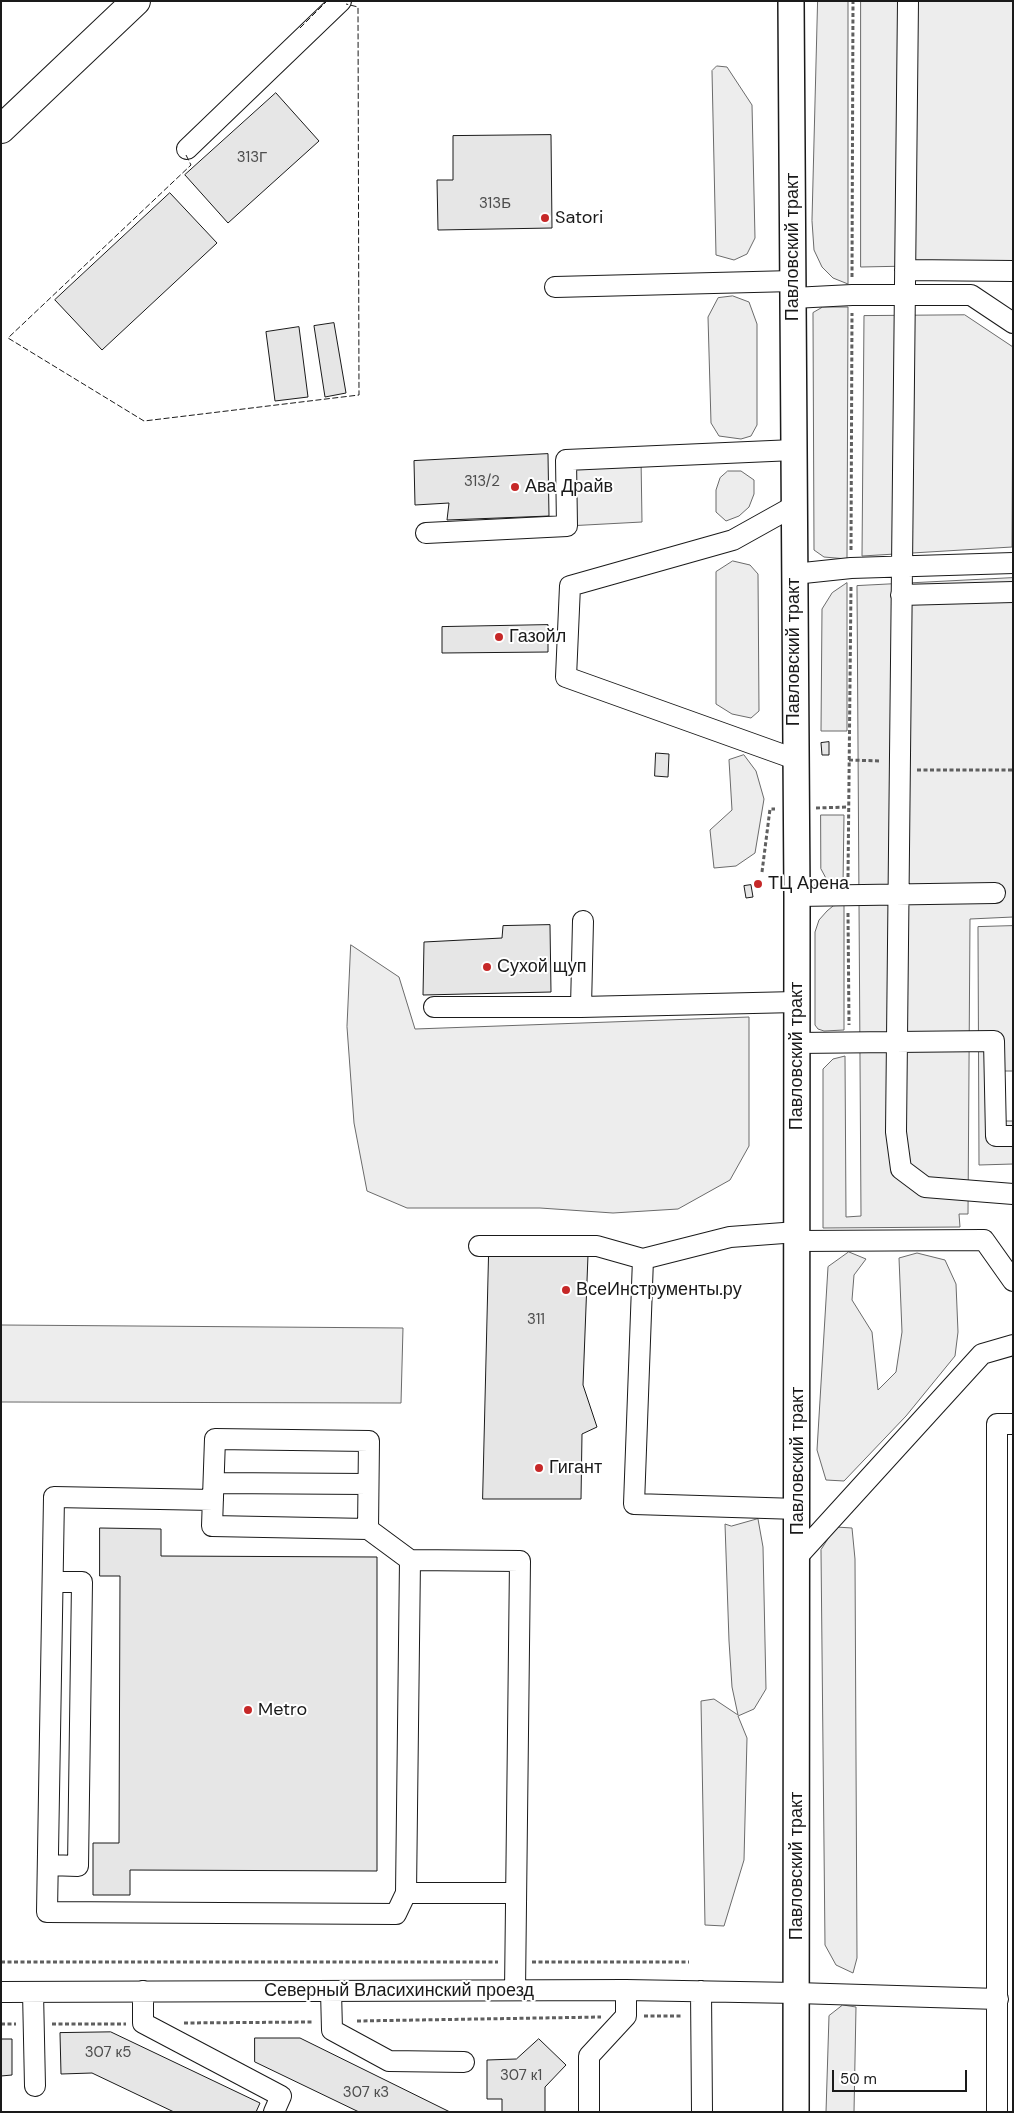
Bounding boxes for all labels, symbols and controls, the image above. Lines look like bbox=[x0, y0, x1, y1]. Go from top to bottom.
house number: 313Г bbox=[237, 149, 267, 167]
street label: Павловский тракт bbox=[782, 173, 804, 321]
house number: 313Б bbox=[479, 195, 511, 213]
place label: Satori bbox=[555, 207, 603, 229]
marker: Satori bbox=[539, 212, 551, 224]
house number: 313/2 bbox=[464, 473, 500, 491]
place label: Ава Драйв bbox=[525, 476, 613, 498]
marker: Ава Драйв bbox=[509, 481, 521, 493]
street label: Павловский тракт bbox=[783, 578, 805, 726]
place label: Газойл bbox=[509, 626, 566, 648]
marker: Газойл bbox=[493, 631, 505, 643]
place label: ТЦ Арена bbox=[768, 873, 849, 895]
marker: ТЦ Арена bbox=[752, 878, 764, 890]
place label: Сухой щуп bbox=[497, 956, 586, 978]
marker: Сухой щуп bbox=[481, 961, 493, 973]
street label: Павловский тракт bbox=[786, 982, 808, 1130]
place label: ВсеИнструменты.ру bbox=[576, 1279, 742, 1301]
marker: ВсеИнструменты.ру bbox=[560, 1284, 572, 1296]
house number: 311 bbox=[527, 1311, 545, 1329]
street label: Павловский тракт bbox=[787, 1387, 809, 1535]
place label: Гигант bbox=[549, 1457, 602, 1479]
marker: Гигант bbox=[533, 1462, 545, 1474]
place label: Metro bbox=[258, 1699, 307, 1721]
marker: Metro bbox=[242, 1704, 254, 1716]
street label: Павловский тракт bbox=[786, 1792, 808, 1940]
street label: Северный Власихинский проезд bbox=[264, 1980, 534, 2002]
house number: 307 к5 bbox=[85, 2044, 131, 2062]
scale bar bbox=[834, 2060, 969, 2092]
house number: 307 к1 bbox=[500, 2067, 542, 2085]
text: 50 m bbox=[840, 2069, 877, 2089]
house number: 307 к3 bbox=[343, 2084, 389, 2102]

